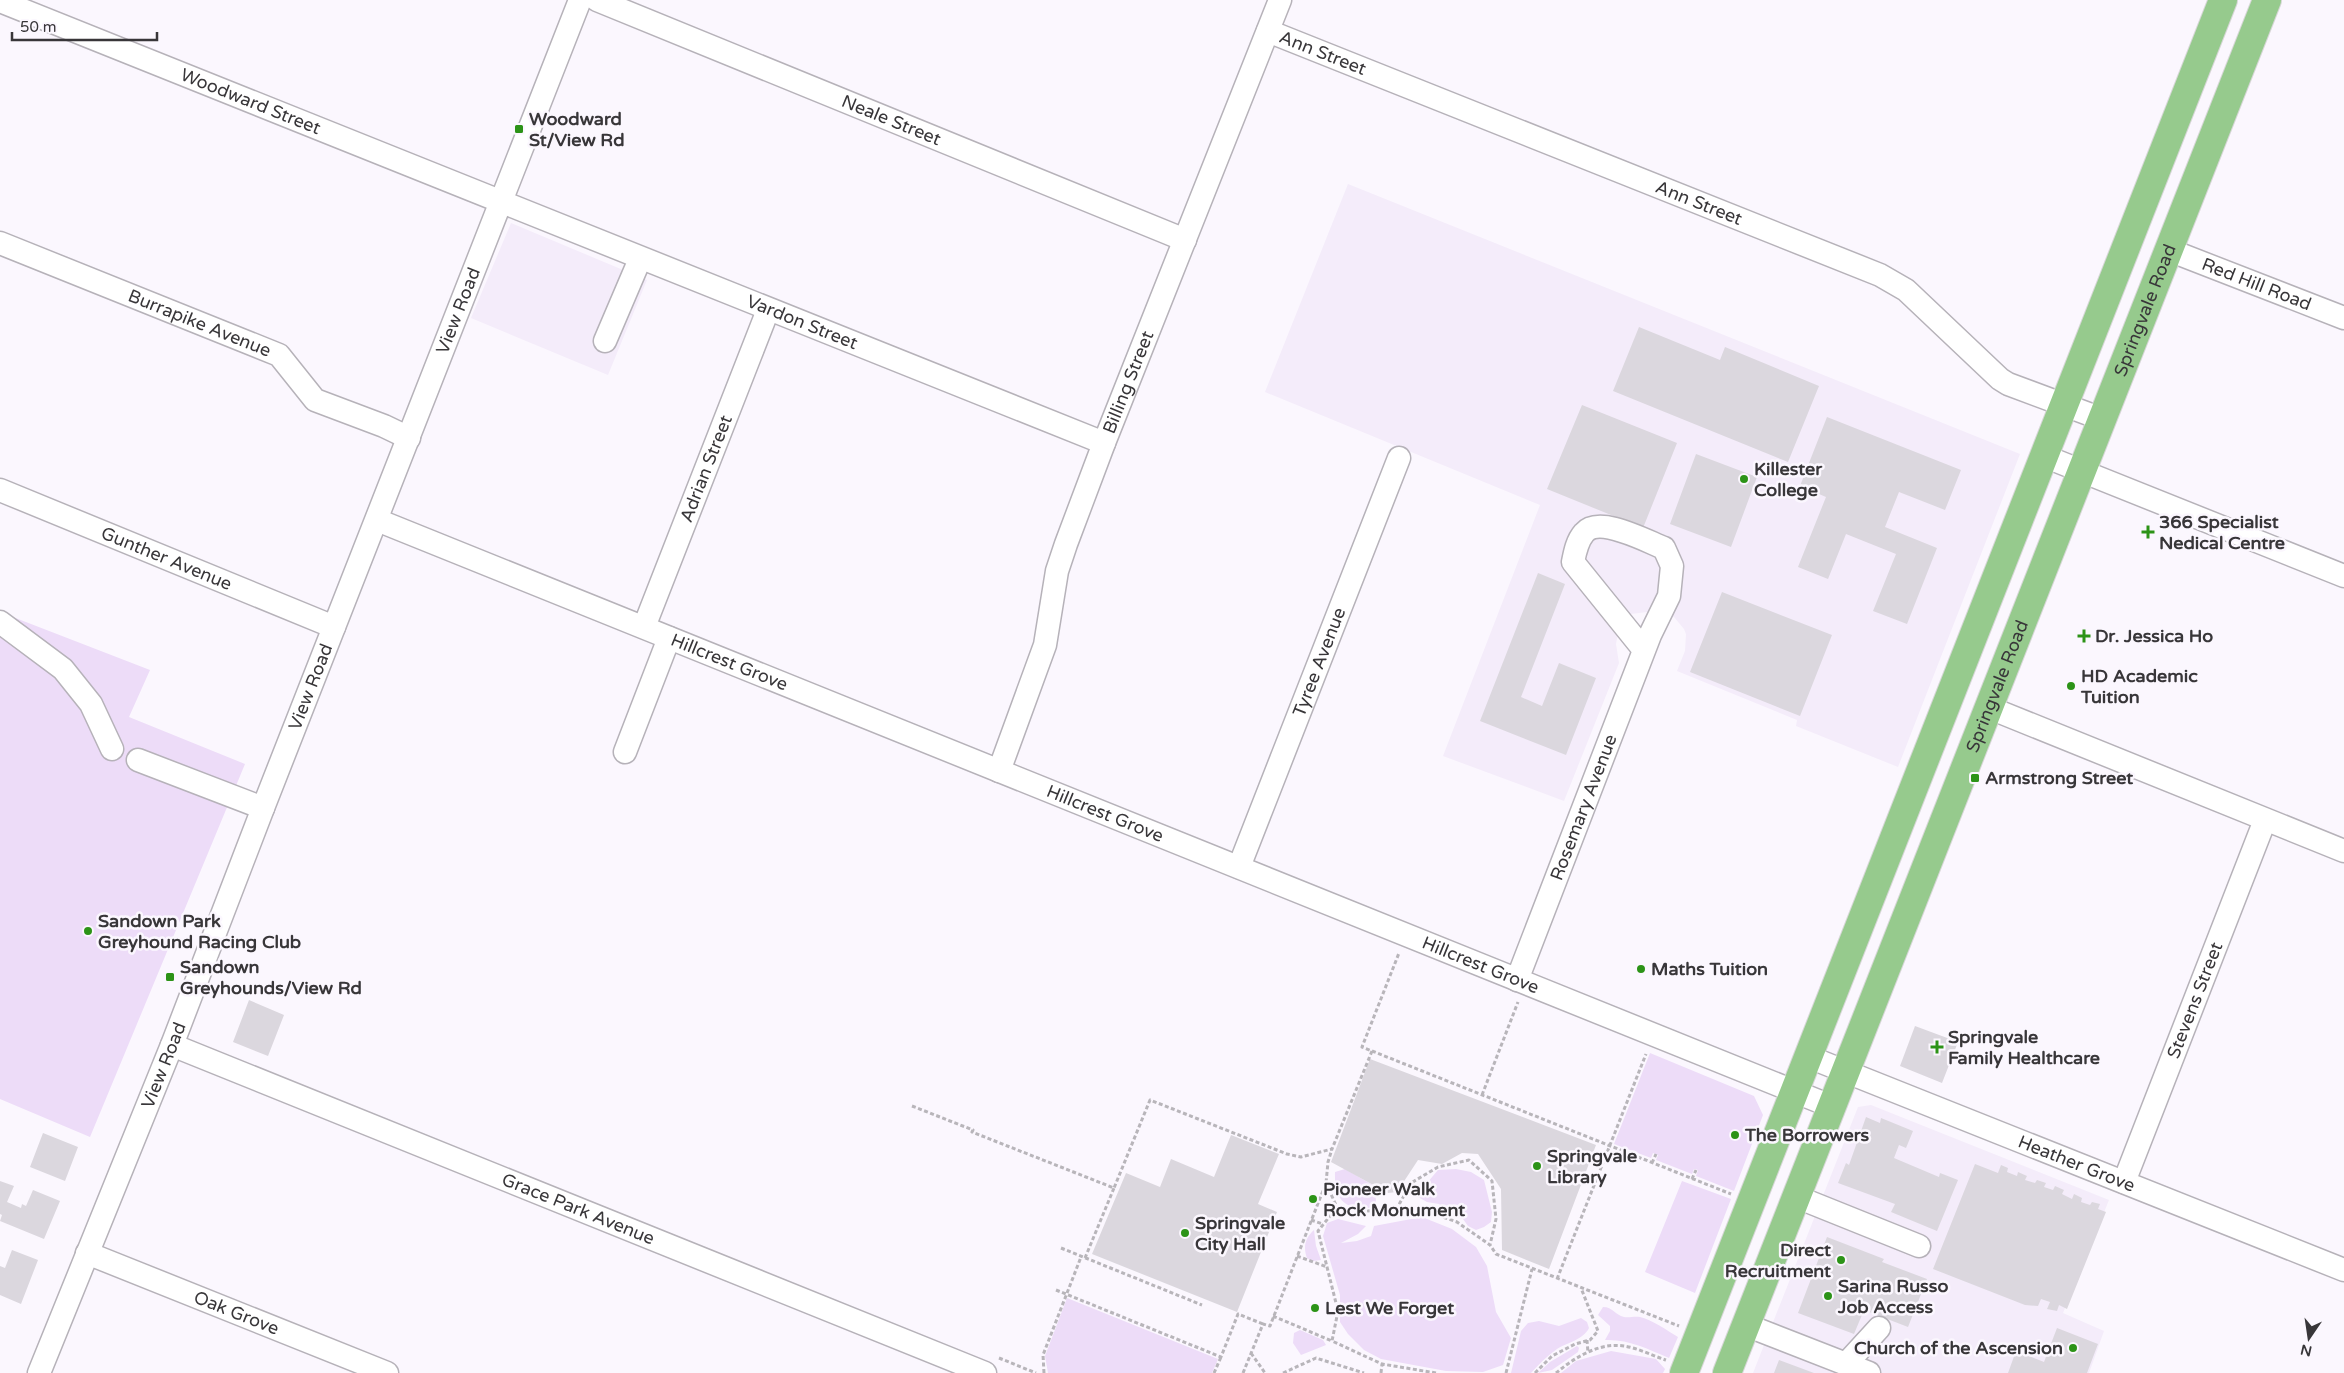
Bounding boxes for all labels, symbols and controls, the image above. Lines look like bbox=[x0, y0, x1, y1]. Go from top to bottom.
scale bar bbox=[12, 10, 158, 42]
text: 50 m bbox=[20, 18, 57, 36]
street label: Ann Street bbox=[1276, 26, 1369, 80]
street label: Woodward Street bbox=[177, 63, 324, 139]
street label: Neale Street bbox=[838, 90, 944, 150]
place label: Woodward St/View Rd bbox=[529, 108, 625, 151]
marker: Woodward St/View Rd bbox=[513, 123, 525, 135]
street label: Ann Street bbox=[1652, 176, 1746, 230]
street label: Springvale Road bbox=[2109, 241, 2181, 380]
street label: Red Hill Road bbox=[2199, 253, 2315, 315]
street label: View Road bbox=[431, 264, 485, 357]
street label: Burrapike Avenue bbox=[125, 285, 274, 362]
street label: Vardon Street bbox=[743, 290, 861, 354]
street label: Billing Street bbox=[1098, 327, 1159, 437]
street label: Adrian Street bbox=[675, 412, 737, 525]
place label: Killester College bbox=[1754, 458, 1823, 501]
marker: Killester College bbox=[1738, 473, 1750, 485]
place label: 366 Specialist Nedical Centre bbox=[2159, 511, 2285, 554]
street label: Gunther Avenue bbox=[98, 522, 235, 595]
marker: 366 Specialist Nedical Centre bbox=[2141, 525, 2155, 539]
street label: Tyree Avenue bbox=[1288, 604, 1350, 720]
street label: Springvale Road bbox=[1961, 617, 2033, 755]
place label: Dr. Jessica Ho bbox=[2095, 625, 2213, 647]
street label: Hillcrest Grove bbox=[668, 629, 791, 696]
marker: Dr. Jessica Ho bbox=[2077, 629, 2091, 643]
street label: View Road bbox=[284, 640, 337, 733]
place label: HD Academic Tuition bbox=[2080, 665, 2198, 708]
marker: HD Academic Tuition bbox=[2065, 680, 2077, 692]
street label: Rosemary Avenue bbox=[1545, 731, 1622, 884]
place label: Armstrong Street bbox=[1985, 767, 2133, 789]
marker: Armstrong Street bbox=[1969, 772, 1981, 784]
street label: Hillcrest Grove bbox=[1043, 780, 1167, 847]
place label: Sandown Park Greyhound Racing Club bbox=[98, 910, 301, 953]
marker: Sandown Park Greyhound Racing Club bbox=[82, 925, 94, 937]
street label: Hillcrest Grove bbox=[1419, 932, 1542, 998]
street label: Stevens Street bbox=[2162, 939, 2227, 1062]
place label: Sandown Greyhounds/View Rd bbox=[180, 956, 362, 999]
place label: Maths Tuition bbox=[1651, 958, 1768, 980]
marker: Maths Tuition bbox=[1635, 963, 1647, 975]
marker: Sandown Greyhounds/View Rd bbox=[164, 971, 176, 983]
street label: View Road bbox=[136, 1019, 191, 1112]
place label: Springvale Family Healthcare bbox=[1948, 1026, 2100, 1069]
marker: Springvale Family Healthcare bbox=[1930, 1040, 1944, 1054]
place label: The Borrowers bbox=[1744, 1124, 1870, 1146]
marker: The Borrowers bbox=[1729, 1129, 1741, 1141]
street label: Heather Grove bbox=[2015, 1130, 2138, 1197]
place label: Springvale Library bbox=[1547, 1145, 1637, 1188]
marker: Springvale Library bbox=[1531, 1160, 1543, 1172]
street label: Grace Park Avenue bbox=[499, 1168, 658, 1250]
place label: Pioneer Walk Rock Monument bbox=[1323, 1178, 1465, 1221]
marker: Pioneer Walk Rock Monument bbox=[1307, 1193, 1319, 1205]
place label: Springvale City Hall bbox=[1195, 1212, 1285, 1255]
marker: Springvale City Hall bbox=[1179, 1227, 1191, 1239]
place label: Direct Recruitment bbox=[1725, 1239, 1831, 1282]
marker: Direct Recruitment bbox=[1835, 1254, 1847, 1266]
place label: Sarina Russo Job Access bbox=[1837, 1275, 1948, 1318]
street label: Oak Grove bbox=[191, 1286, 282, 1340]
marker: Sarina Russo Job Access bbox=[1822, 1290, 1834, 1302]
place label: Lest We Forget bbox=[1325, 1297, 1454, 1319]
marker: Lest We Forget bbox=[1309, 1302, 1321, 1314]
north arrow bbox=[2284, 1313, 2334, 1363]
place label: Church of the Ascension bbox=[1854, 1337, 2063, 1359]
text: N bbox=[2299, 1341, 2314, 1360]
marker: Church of the Ascension bbox=[2067, 1342, 2079, 1354]

